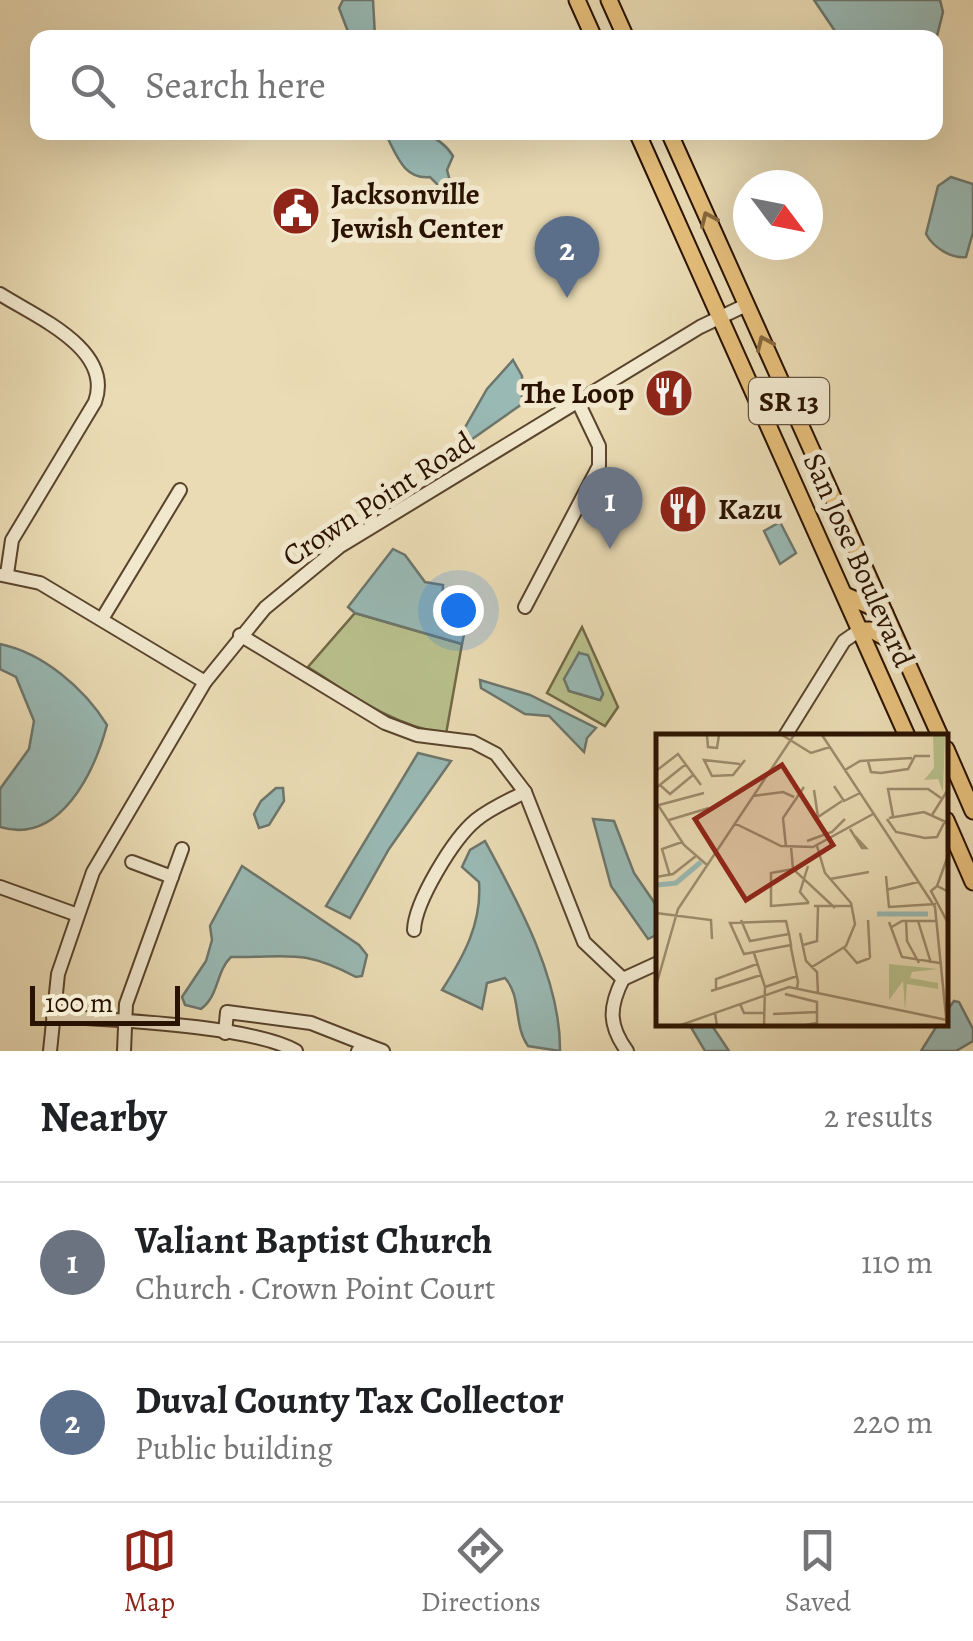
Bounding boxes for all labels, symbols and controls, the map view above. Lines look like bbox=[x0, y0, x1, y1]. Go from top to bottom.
search box bbox=[30, 30, 943, 140]
icon: search bbox=[65, 58, 120, 113]
text: Search here bbox=[145, 59, 326, 111]
north arrow bbox=[733, 170, 823, 260]
place label: Jacksonville Jewish Center bbox=[331, 174, 503, 248]
public building icon: Jacksonville Jewish Center bbox=[270, 185, 322, 237]
one-way arrow bbox=[700, 211, 720, 229]
pin: 2 bbox=[534, 216, 600, 298]
one-way arrow bbox=[756, 335, 776, 353]
restaurant icon: The Loop bbox=[643, 367, 695, 419]
place label: The Loop bbox=[521, 373, 634, 413]
road number: SR 13 bbox=[749, 378, 829, 424]
street label: Crown Point Road bbox=[275, 422, 482, 576]
street label: San Jose Boulevard bbox=[794, 447, 924, 674]
pin: 1 bbox=[578, 466, 642, 549]
restaurant icon: Kazu bbox=[657, 483, 709, 535]
place label: Kazu bbox=[718, 489, 783, 529]
your location bbox=[433, 585, 484, 636]
inset map bbox=[656, 734, 948, 1026]
scale bar bbox=[30, 981, 180, 1026]
text: 100 m bbox=[45, 984, 113, 1022]
text: Nearby bbox=[40, 1088, 167, 1145]
text: 2 results bbox=[824, 1094, 933, 1138]
text: Valiant Baptist Church bbox=[135, 1214, 492, 1266]
text: 1 bbox=[67, 1240, 78, 1284]
text: 110 m bbox=[861, 1240, 933, 1284]
text: Church · Crown Point Court bbox=[135, 1266, 495, 1310]
text: Duval County Tax Collector bbox=[135, 1374, 564, 1426]
text: 2 bbox=[65, 1400, 80, 1444]
text: 220 m bbox=[853, 1400, 933, 1444]
text: Public building bbox=[135, 1426, 333, 1470]
tab: Map bbox=[122, 1523, 177, 1621]
tab: Directions bbox=[421, 1523, 541, 1621]
tab: Saved bbox=[785, 1523, 851, 1621]

